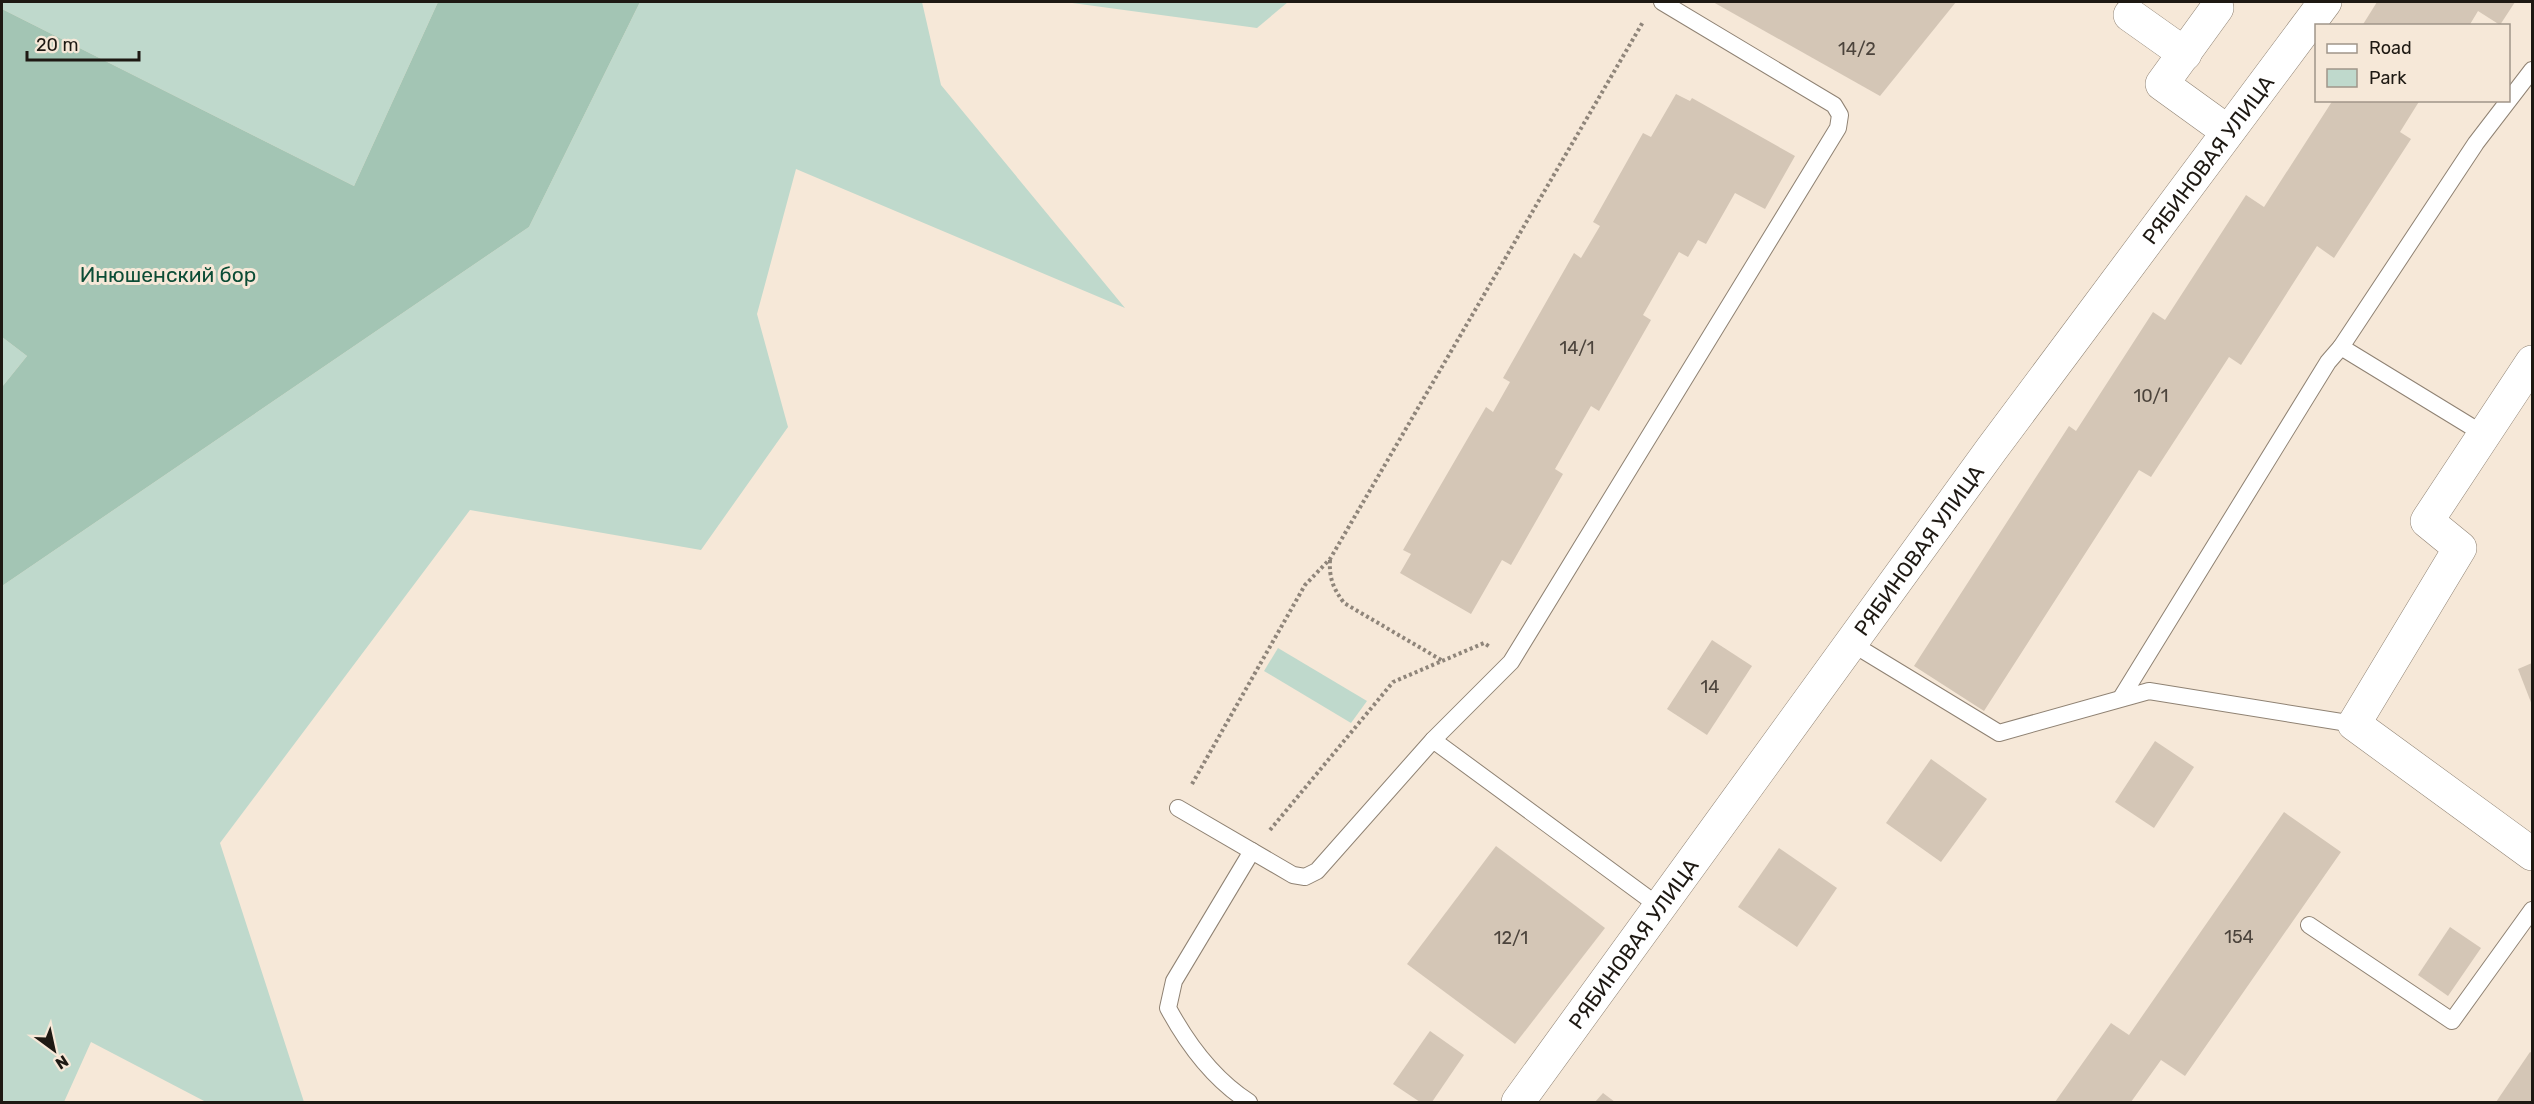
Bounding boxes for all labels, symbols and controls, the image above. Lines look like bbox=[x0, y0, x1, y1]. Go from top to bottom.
scale bar bbox=[27, 24, 140, 62]
legend bbox=[2315, 24, 2510, 102]
text: 20 m bbox=[36, 34, 78, 56]
text: Road bbox=[2369, 37, 2412, 59]
house number: 14/2 bbox=[1838, 38, 1876, 60]
text: Park bbox=[2369, 67, 2407, 89]
street label: РЯБИНОВАЯ УЛИЦА bbox=[2137, 70, 2279, 249]
park label: Инюшенский бор bbox=[80, 262, 256, 287]
house number: 14/1 bbox=[1559, 337, 1595, 359]
house number: 10/1 bbox=[2133, 385, 2169, 407]
street label: РЯБИНОВАЯ УЛИЦА bbox=[1848, 460, 1989, 640]
house number: 14 bbox=[1701, 676, 1719, 698]
street label: РЯБИНОВАЯ УЛИЦА bbox=[1563, 853, 1703, 1033]
house number: 154 bbox=[2224, 926, 2254, 948]
house number: 12/1 bbox=[1494, 927, 1528, 949]
north arrow bbox=[24, 1020, 84, 1080]
text: N bbox=[52, 1051, 72, 1073]

